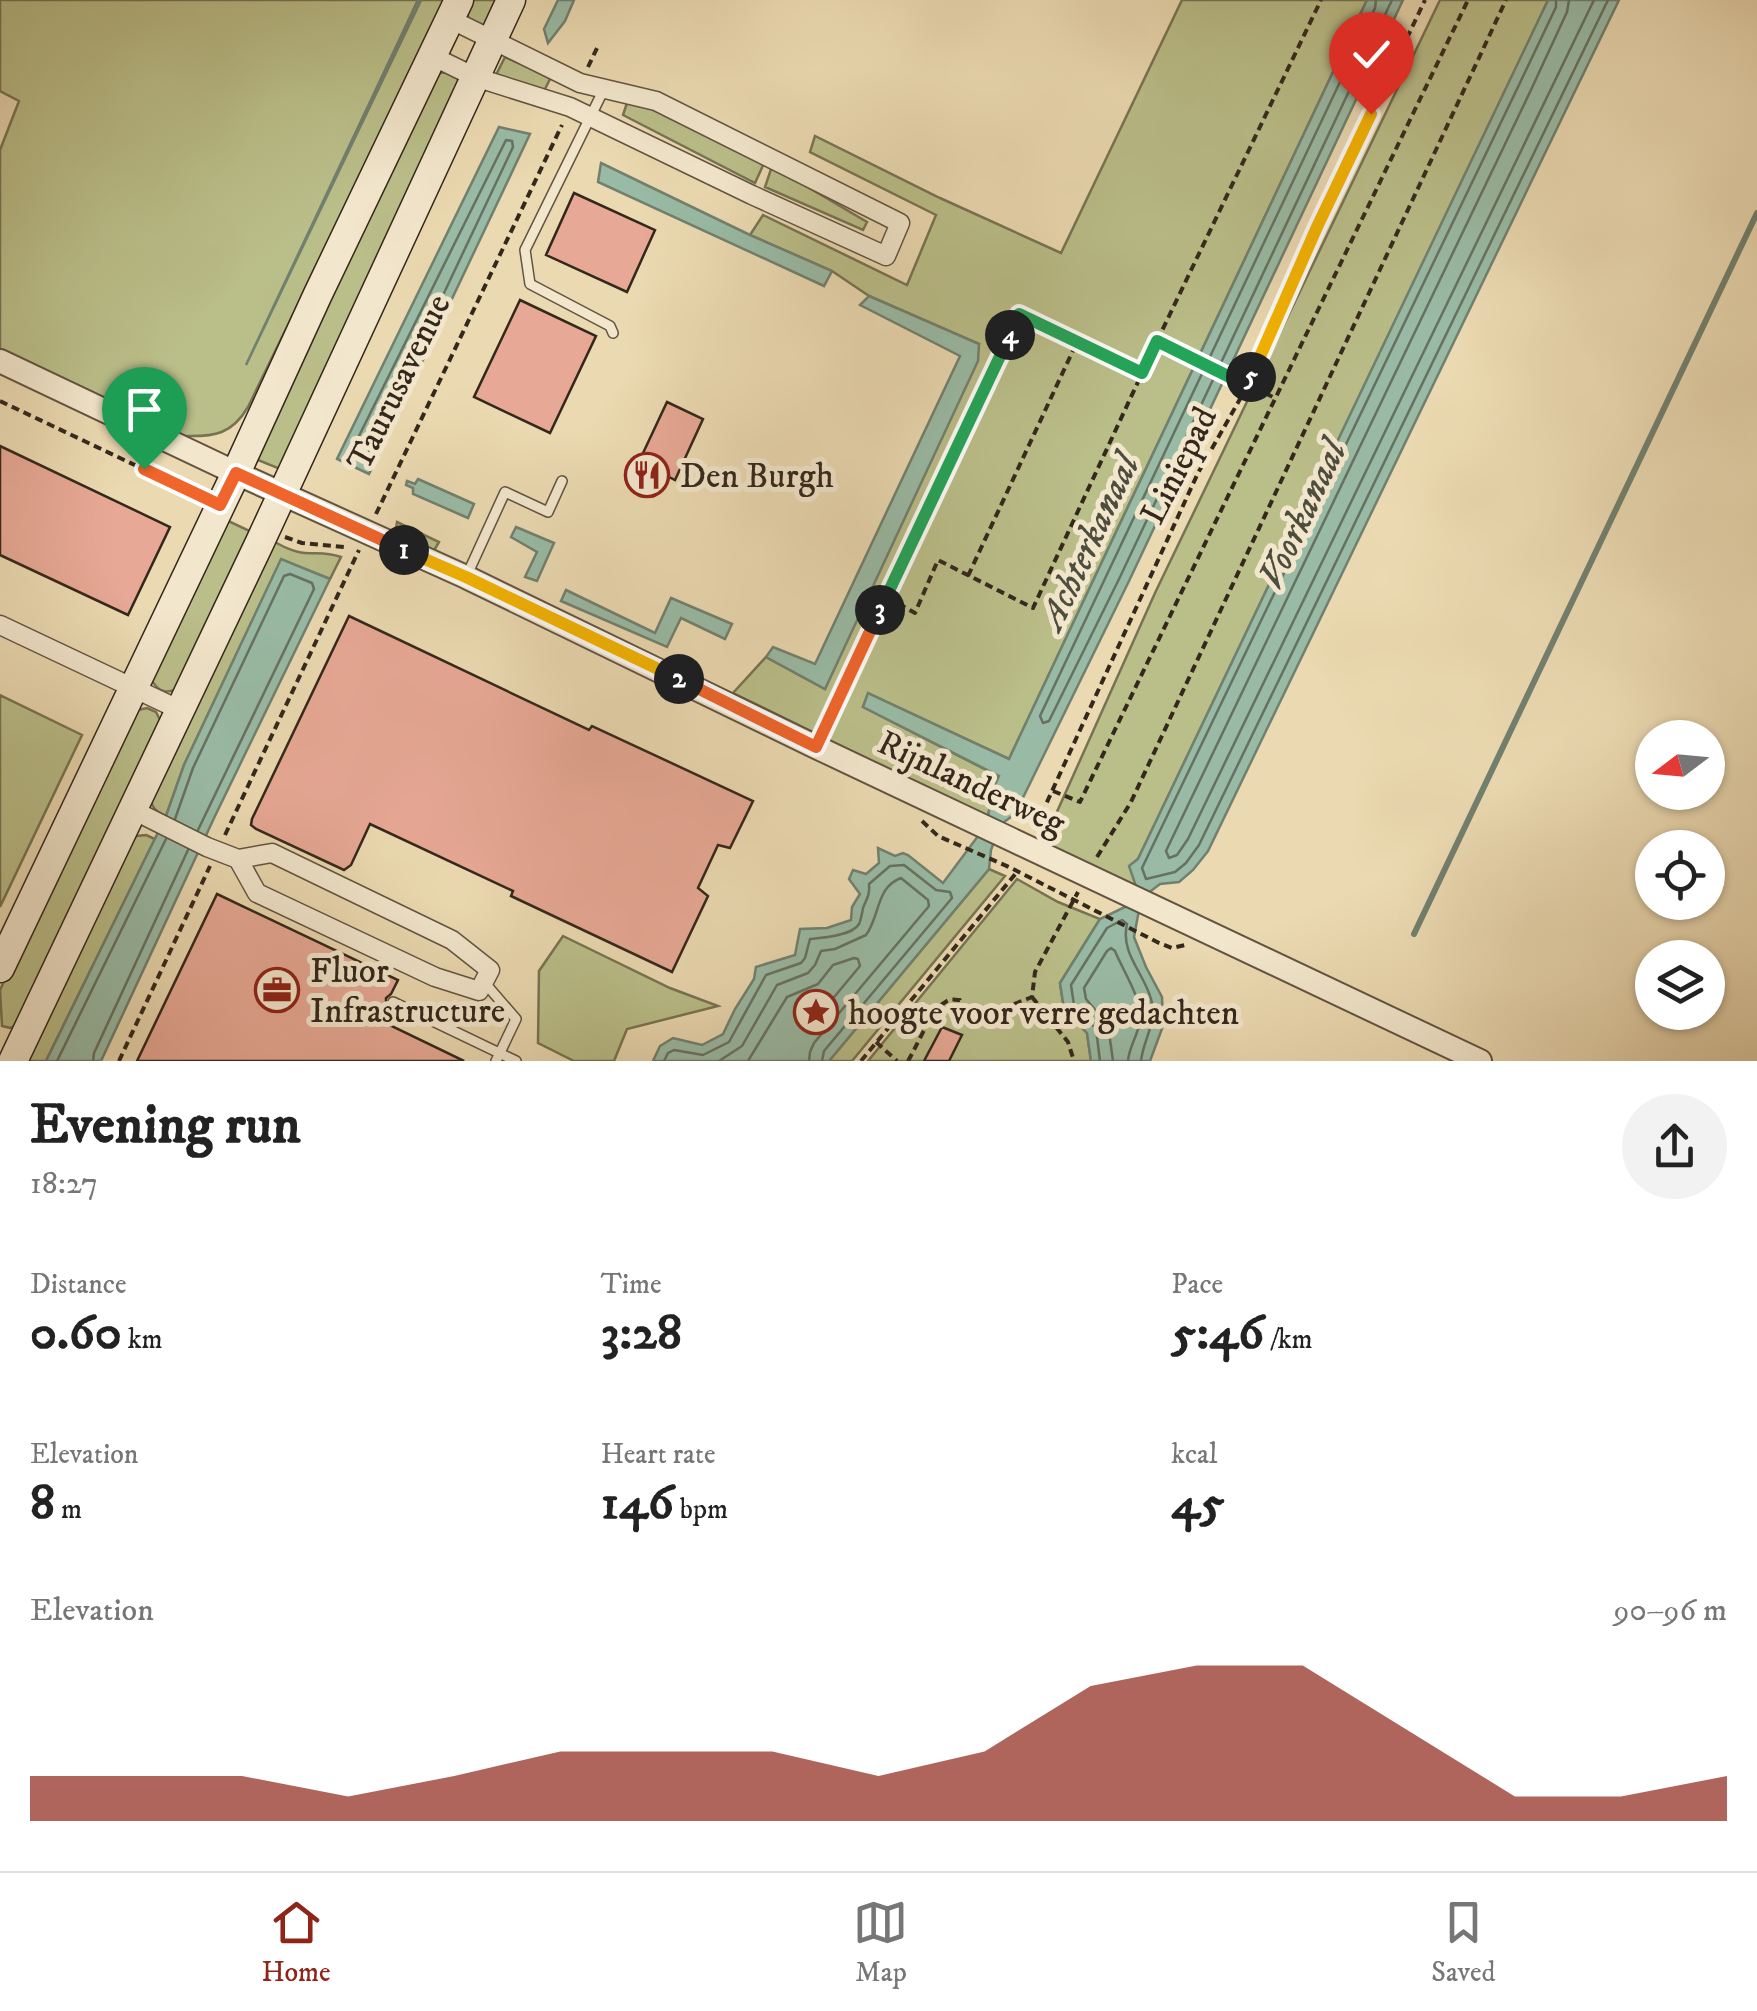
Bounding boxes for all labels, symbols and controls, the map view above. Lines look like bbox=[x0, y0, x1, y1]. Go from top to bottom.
pin bbox=[1329, 12, 1414, 115]
icon: check bbox=[1344, 27, 1399, 82]
street label: Taurusavenue bbox=[338, 287, 461, 478]
pin: 4 bbox=[985, 310, 1035, 360]
text: 4 bbox=[1002, 317, 1018, 352]
pin: 5 bbox=[1226, 352, 1276, 402]
text: 5 bbox=[1244, 359, 1258, 394]
pin bbox=[102, 367, 187, 470]
icon: arrive bbox=[117, 382, 172, 437]
street label: Liniepad bbox=[1132, 399, 1228, 532]
water label: Voorkanaal bbox=[1248, 429, 1360, 597]
water label: Achterkanaal bbox=[1027, 443, 1153, 641]
restaurant icon: Den Burgh bbox=[624, 452, 670, 498]
place label: Den Burgh bbox=[680, 455, 834, 499]
pin: 1 bbox=[379, 525, 429, 575]
text: 1 bbox=[399, 532, 409, 567]
pin: 3 bbox=[855, 585, 905, 635]
text: 3 bbox=[875, 592, 885, 627]
pin: 2 bbox=[654, 654, 704, 704]
text: 2 bbox=[672, 661, 686, 696]
north arrow bbox=[1635, 720, 1725, 810]
map controls bbox=[1635, 720, 1725, 1030]
street label: Rijnlanderweg bbox=[870, 721, 1073, 847]
button: locate bbox=[1635, 830, 1725, 920]
button: layers bbox=[1635, 940, 1725, 1030]
place label: Fluor Infrastructure bbox=[310, 950, 505, 1034]
office icon: Fluor Infrastructure bbox=[254, 967, 300, 1013]
place icon: hoogte voor verre gedachten bbox=[793, 989, 839, 1035]
place label: hoogte voor verre gedachten bbox=[848, 992, 1239, 1036]
text: Evening run bbox=[30, 1092, 301, 1161]
button: share bbox=[1622, 1094, 1727, 1199]
text: 18:27 bbox=[30, 1164, 98, 1204]
text: Distance bbox=[30, 1267, 126, 1302]
text: Time bbox=[601, 1267, 661, 1302]
text: Pace bbox=[1171, 1267, 1223, 1302]
text: 0.60 bbox=[30, 1302, 122, 1365]
text: 3:28 bbox=[601, 1302, 682, 1365]
text: 5:46 bbox=[1171, 1302, 1264, 1365]
text: km bbox=[122, 1322, 163, 1357]
text: /km bbox=[1264, 1322, 1313, 1357]
text: Elevation bbox=[30, 1437, 138, 1472]
text: Heart rate bbox=[601, 1437, 716, 1472]
text: kcal bbox=[1171, 1437, 1217, 1472]
text: 8 bbox=[30, 1472, 55, 1535]
text: 146 bbox=[601, 1472, 674, 1535]
text: 45 bbox=[1171, 1472, 1225, 1535]
text: m bbox=[55, 1492, 82, 1527]
text: bpm bbox=[674, 1492, 728, 1527]
text: Elevation bbox=[30, 1591, 154, 1631]
text: 90–96 m bbox=[1613, 1591, 1727, 1631]
tab: Home bbox=[261, 1895, 331, 1990]
tab: Map bbox=[853, 1895, 908, 1990]
tab: Saved bbox=[1431, 1895, 1496, 1990]

